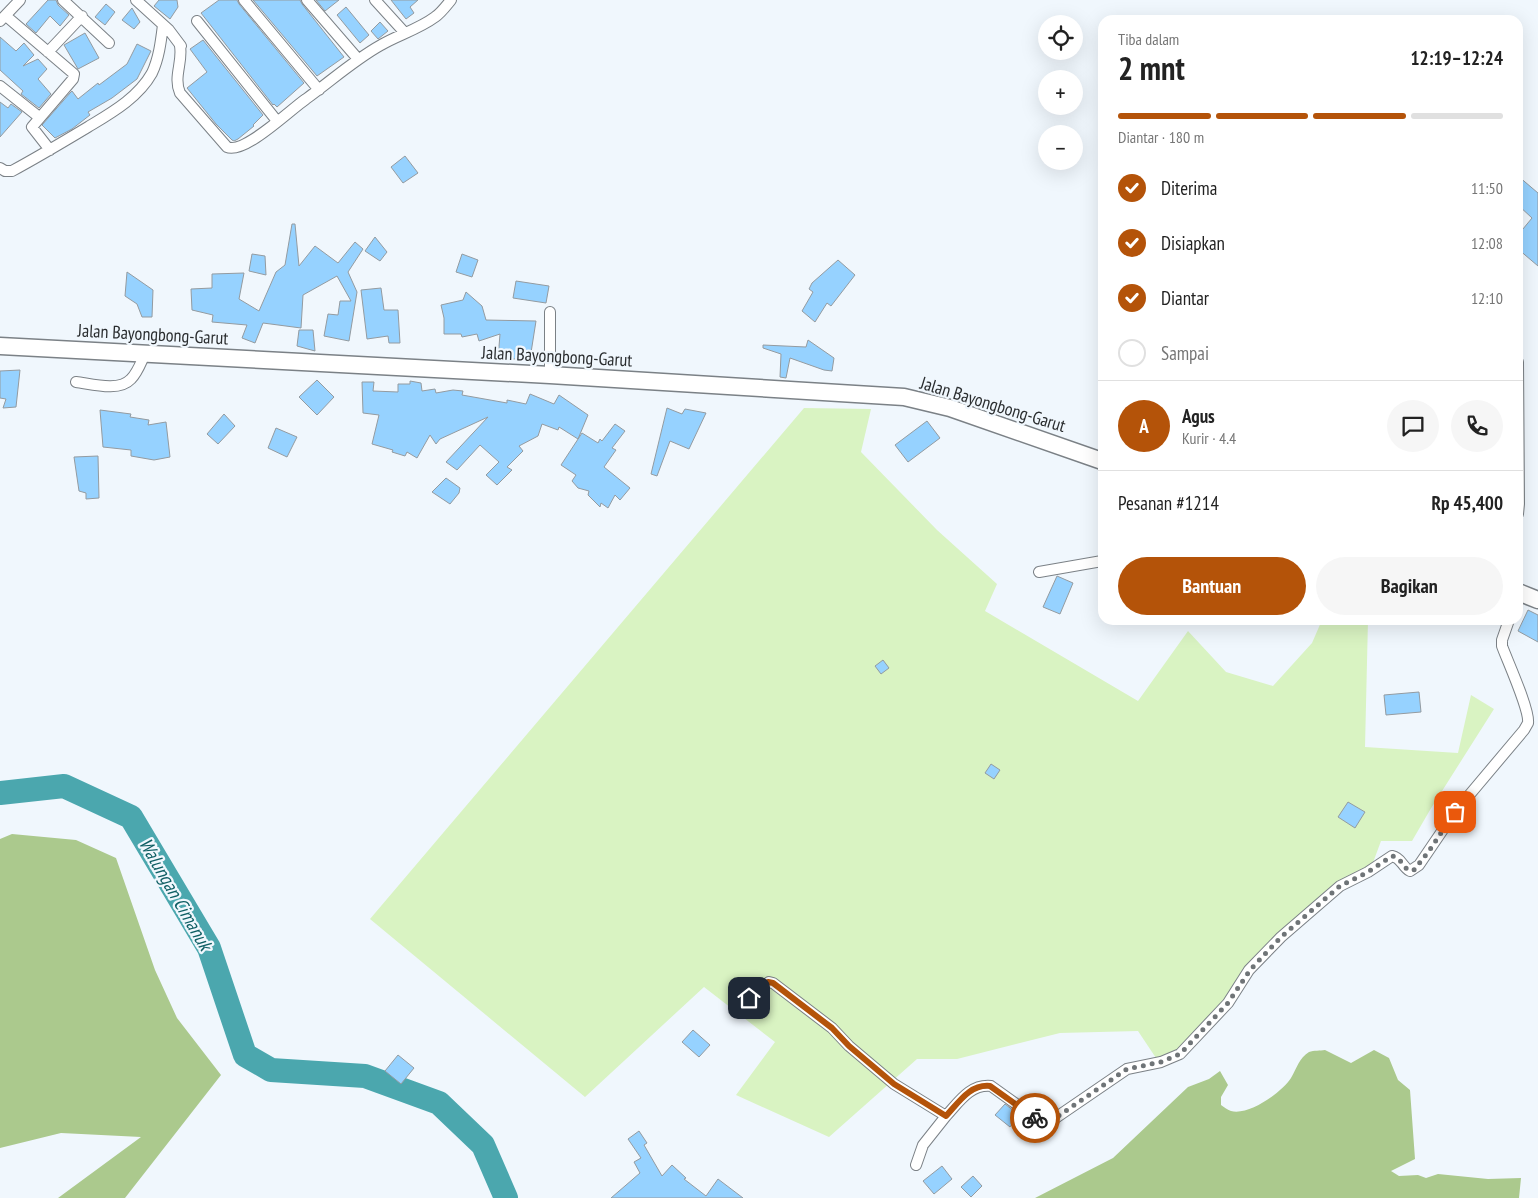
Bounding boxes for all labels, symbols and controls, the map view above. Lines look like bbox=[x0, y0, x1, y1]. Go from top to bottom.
map controls bbox=[1038, 15, 1083, 170]
button: locate bbox=[1038, 15, 1083, 60]
text: Tiba dalam bbox=[1118, 29, 1179, 49]
text: 12:19–12:24 bbox=[1410, 46, 1503, 70]
text: 2 mnt bbox=[1118, 47, 1185, 89]
button: + bbox=[1038, 70, 1083, 115]
button: − bbox=[1038, 125, 1083, 170]
text: Diantar · 180 m bbox=[1118, 127, 1204, 147]
icon: check bbox=[1118, 174, 1146, 202]
text: Diterima bbox=[1161, 176, 1217, 200]
text: 11:50 bbox=[1471, 178, 1503, 198]
icon: check bbox=[1118, 229, 1146, 257]
text: Disiapkan bbox=[1161, 231, 1225, 255]
text: 12:08 bbox=[1471, 233, 1503, 253]
icon: check bbox=[1118, 284, 1146, 312]
text: Diantar bbox=[1161, 286, 1209, 310]
text: 12:10 bbox=[1471, 288, 1503, 308]
street label: Jalan Bayongbong-Garut bbox=[76, 319, 229, 349]
street label: Jalan Bayongbong-Garut bbox=[480, 341, 633, 371]
text: Sampai bbox=[1161, 341, 1209, 365]
street label: Jalan Bayongbong-Garut bbox=[917, 371, 1069, 437]
button: chat bbox=[1387, 400, 1439, 452]
button: phone bbox=[1451, 400, 1503, 452]
text: Agus bbox=[1182, 404, 1215, 428]
text: A bbox=[1139, 414, 1149, 438]
text: Kurir · 4.4 bbox=[1182, 428, 1236, 448]
text: Pesanan #1214 bbox=[1118, 491, 1219, 515]
text: Rp 45,400 bbox=[1432, 491, 1503, 515]
button: Bantuan bbox=[1118, 557, 1306, 615]
button: Bagikan bbox=[1316, 557, 1503, 615]
pin bbox=[1434, 791, 1476, 833]
icon: bag bbox=[1441, 798, 1469, 826]
water label: Walungan Cimanuk bbox=[134, 834, 219, 957]
pin bbox=[728, 977, 770, 1019]
icon: home bbox=[735, 984, 763, 1012]
courier bbox=[1010, 1093, 1060, 1143]
icon: bike bbox=[1021, 1104, 1049, 1132]

